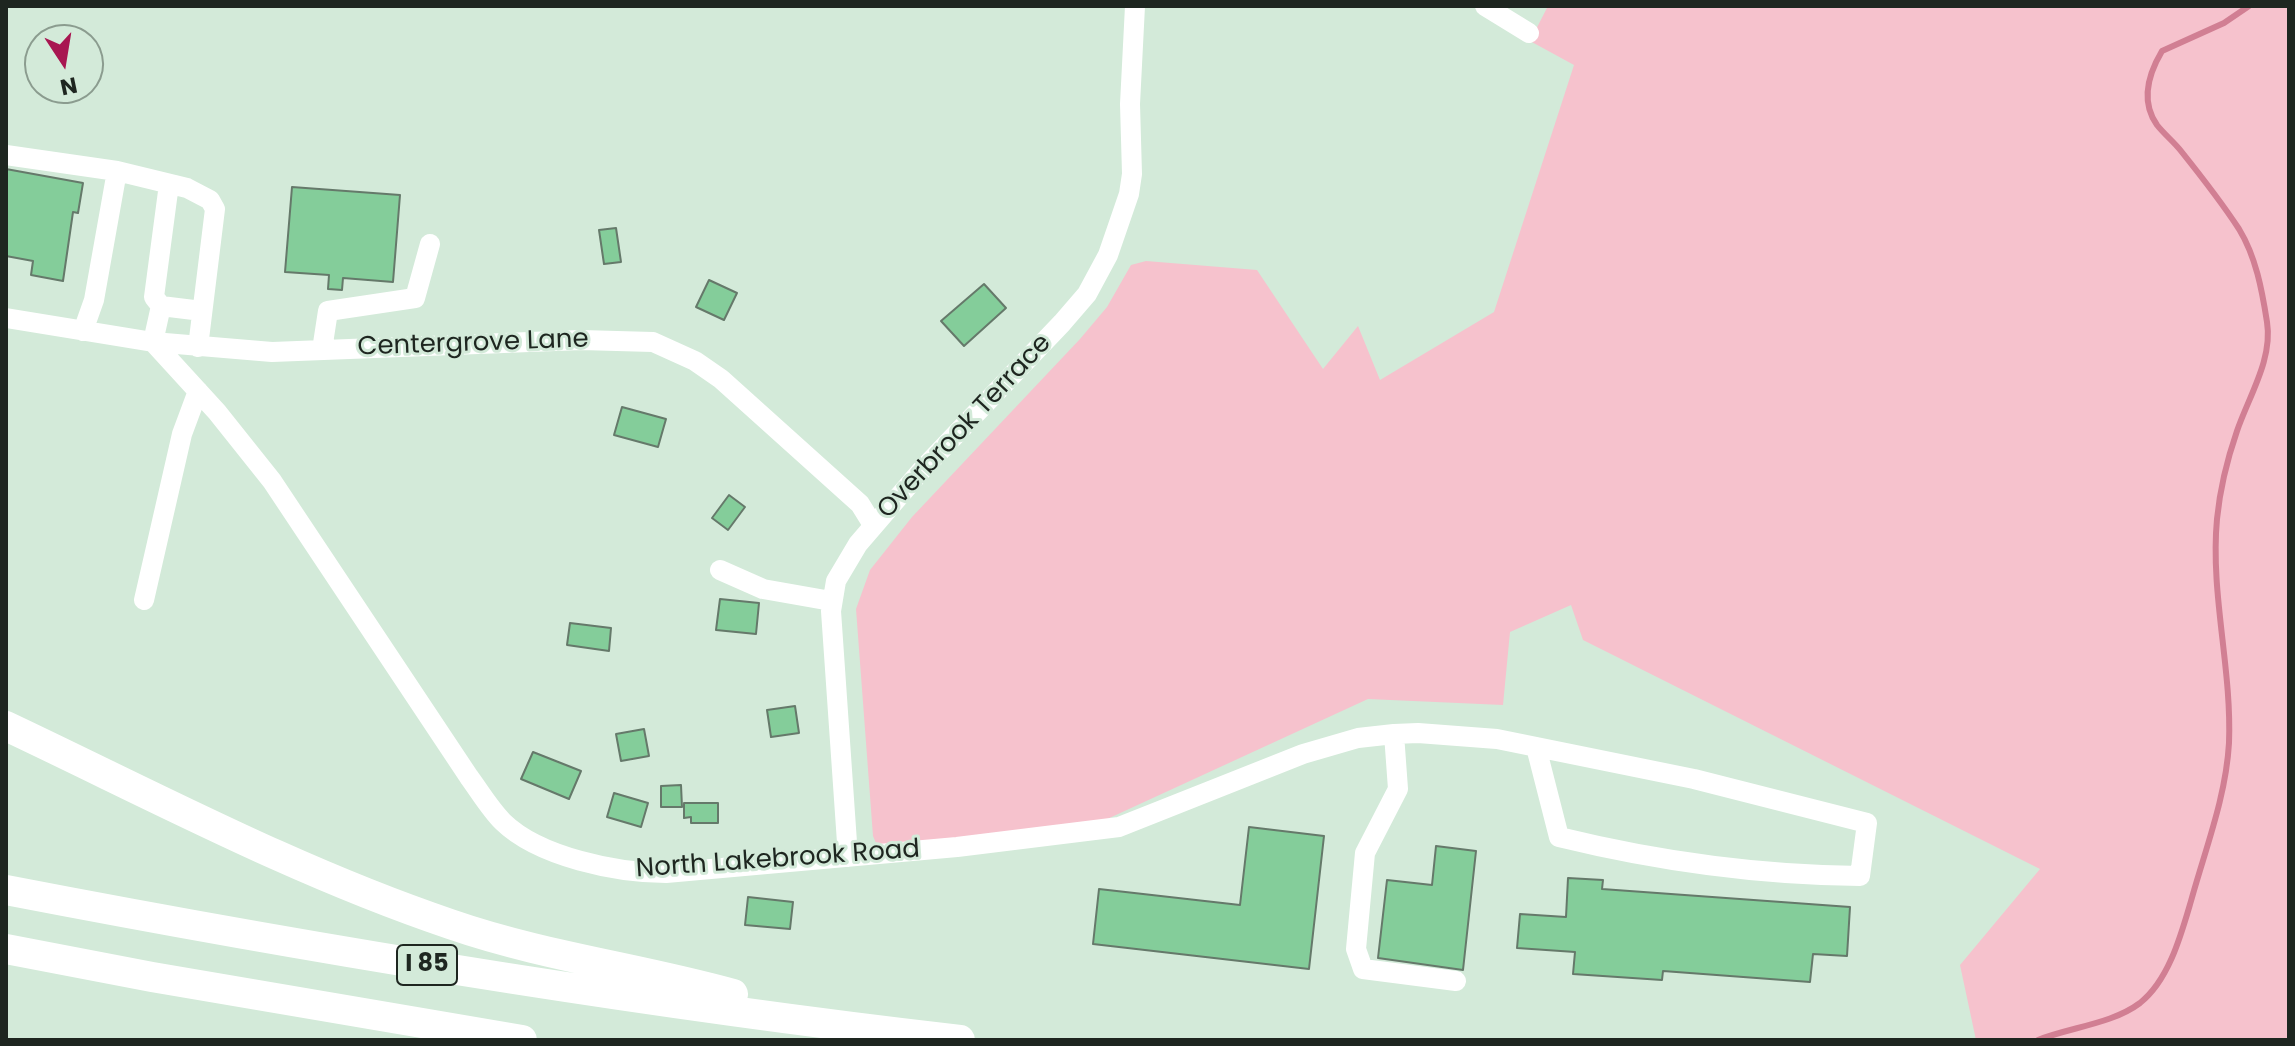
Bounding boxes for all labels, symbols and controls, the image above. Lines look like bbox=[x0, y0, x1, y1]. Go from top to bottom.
north arrow bbox=[24, 24, 104, 104]
text: N bbox=[57, 69, 80, 103]
street label: Centergrove Lane bbox=[357, 324, 589, 364]
street label: Overbrook Terrace bbox=[871, 328, 1059, 526]
street label: North Lakebrook Road bbox=[635, 835, 921, 885]
road number: I 85 bbox=[397, 945, 457, 985]

